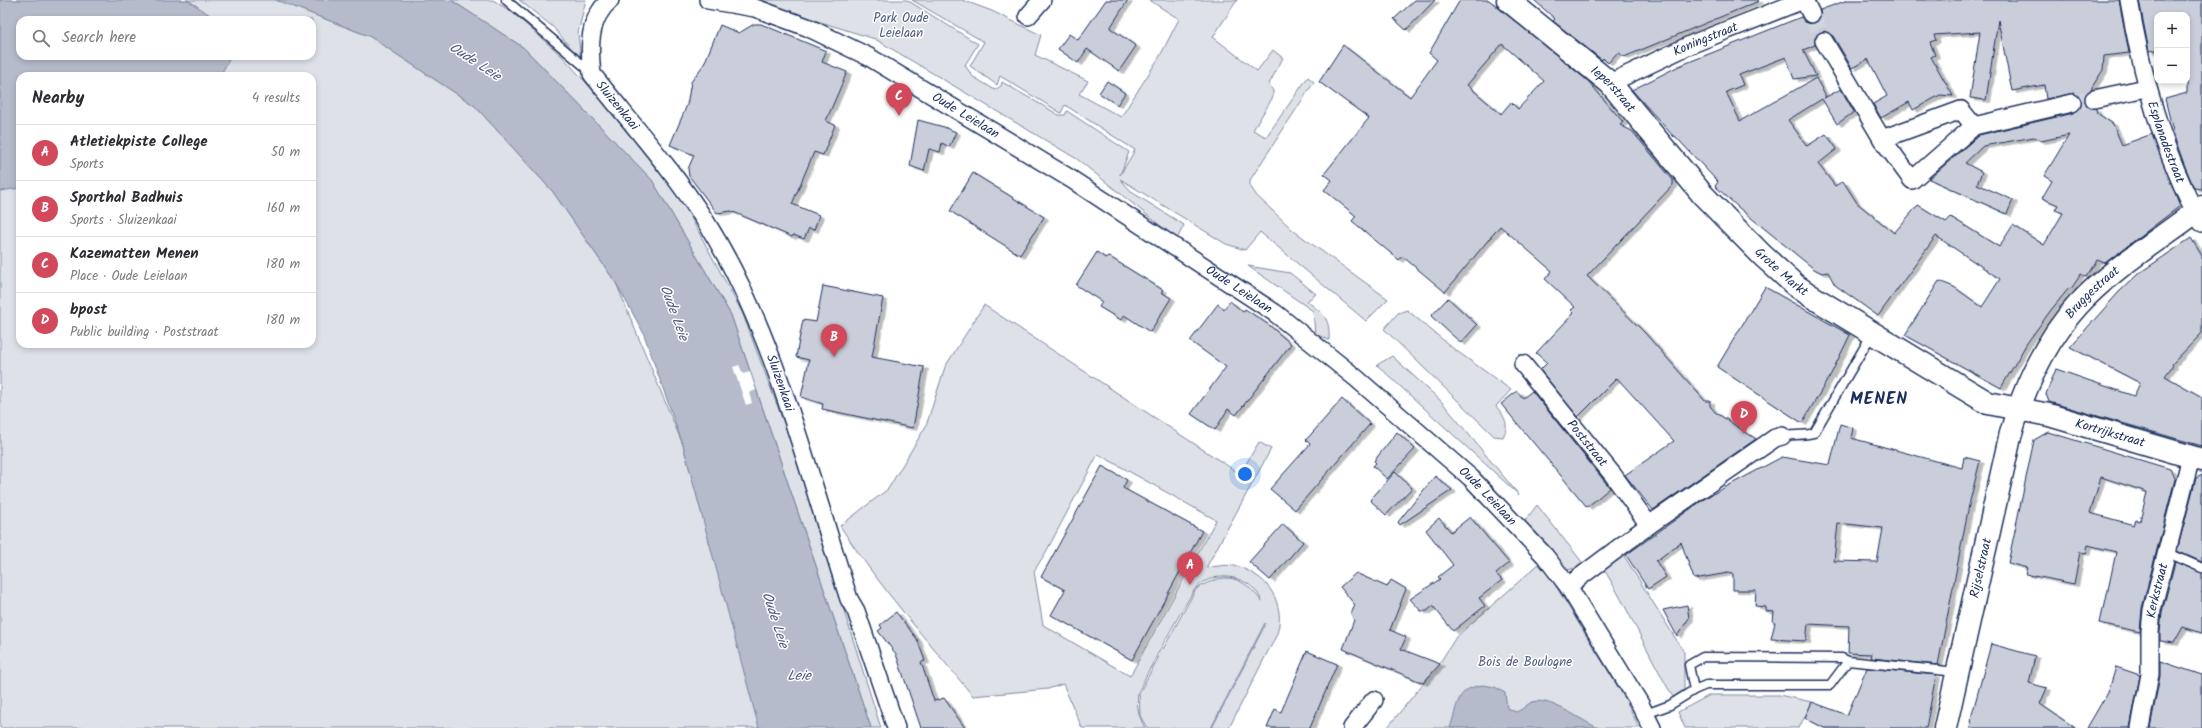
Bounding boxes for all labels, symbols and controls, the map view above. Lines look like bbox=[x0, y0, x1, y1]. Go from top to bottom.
park label: Park Oude Leielaan bbox=[873, 8, 929, 44]
map controls bbox=[2154, 12, 2190, 84]
button: + bbox=[2154, 12, 2190, 48]
search box bbox=[16, 16, 316, 60]
street label: Koningstraat bbox=[1669, 16, 1742, 62]
text: Search here bbox=[62, 26, 136, 50]
icon: search bbox=[30, 27, 52, 49]
water label: Oude Leie bbox=[445, 37, 507, 88]
button: − bbox=[2154, 48, 2190, 84]
street label: Ieperstraat bbox=[1586, 61, 1642, 118]
street label: Sluizenkaai bbox=[590, 76, 645, 136]
pin: C bbox=[886, 83, 912, 116]
text: Nearby bbox=[32, 85, 84, 112]
street label: Oude Leielaan bbox=[928, 87, 1004, 144]
text: 4 results bbox=[252, 88, 300, 109]
street label: Esplanadestraat bbox=[2142, 98, 2191, 187]
text: Atletiekpiste College bbox=[70, 130, 208, 154]
text: A bbox=[41, 142, 49, 163]
text: 50 m bbox=[271, 142, 300, 163]
text: Sports bbox=[70, 154, 104, 175]
text: Sporthal Badhuis bbox=[70, 186, 183, 210]
text: B bbox=[41, 198, 49, 219]
text: 160 m bbox=[267, 198, 300, 219]
text: Sports · Sluizenkaai bbox=[70, 210, 177, 231]
text: Kazematten Menen bbox=[70, 242, 199, 266]
street label: Grote Markt bbox=[1749, 242, 1813, 302]
text: C bbox=[41, 254, 49, 275]
text: 180 m bbox=[266, 254, 300, 275]
street label: Oude Leielaan bbox=[1202, 260, 1277, 319]
street label: Bruggestraat bbox=[2060, 260, 2125, 324]
text: Place · Oude Leielaan bbox=[70, 266, 187, 287]
water label: Oude Leie bbox=[654, 282, 695, 346]
text: bpost bbox=[70, 298, 107, 322]
text: D bbox=[41, 310, 49, 331]
text: 180 m bbox=[266, 310, 300, 331]
text: Public building · Poststraat bbox=[70, 322, 219, 343]
pin: B bbox=[821, 324, 847, 357]
street label: Sluizenkaai bbox=[760, 351, 800, 415]
district label: MENEN bbox=[1850, 386, 1908, 413]
pin: D bbox=[1731, 401, 1757, 434]
street label: Kortrijkstraat bbox=[2073, 413, 2149, 453]
street label: Poststraat bbox=[1562, 415, 1614, 472]
street label: Oude Leielaan bbox=[1454, 461, 1522, 531]
your location bbox=[1235, 464, 1255, 484]
street label: Rijselstraat bbox=[1964, 535, 1998, 600]
pin: A bbox=[1177, 552, 1203, 585]
street label: Kerkstraat bbox=[2141, 560, 2174, 619]
water label: Oude Leie bbox=[756, 589, 795, 652]
park label: Bois de Boulogne bbox=[1478, 652, 1572, 673]
water label: Leie bbox=[787, 665, 812, 687]

